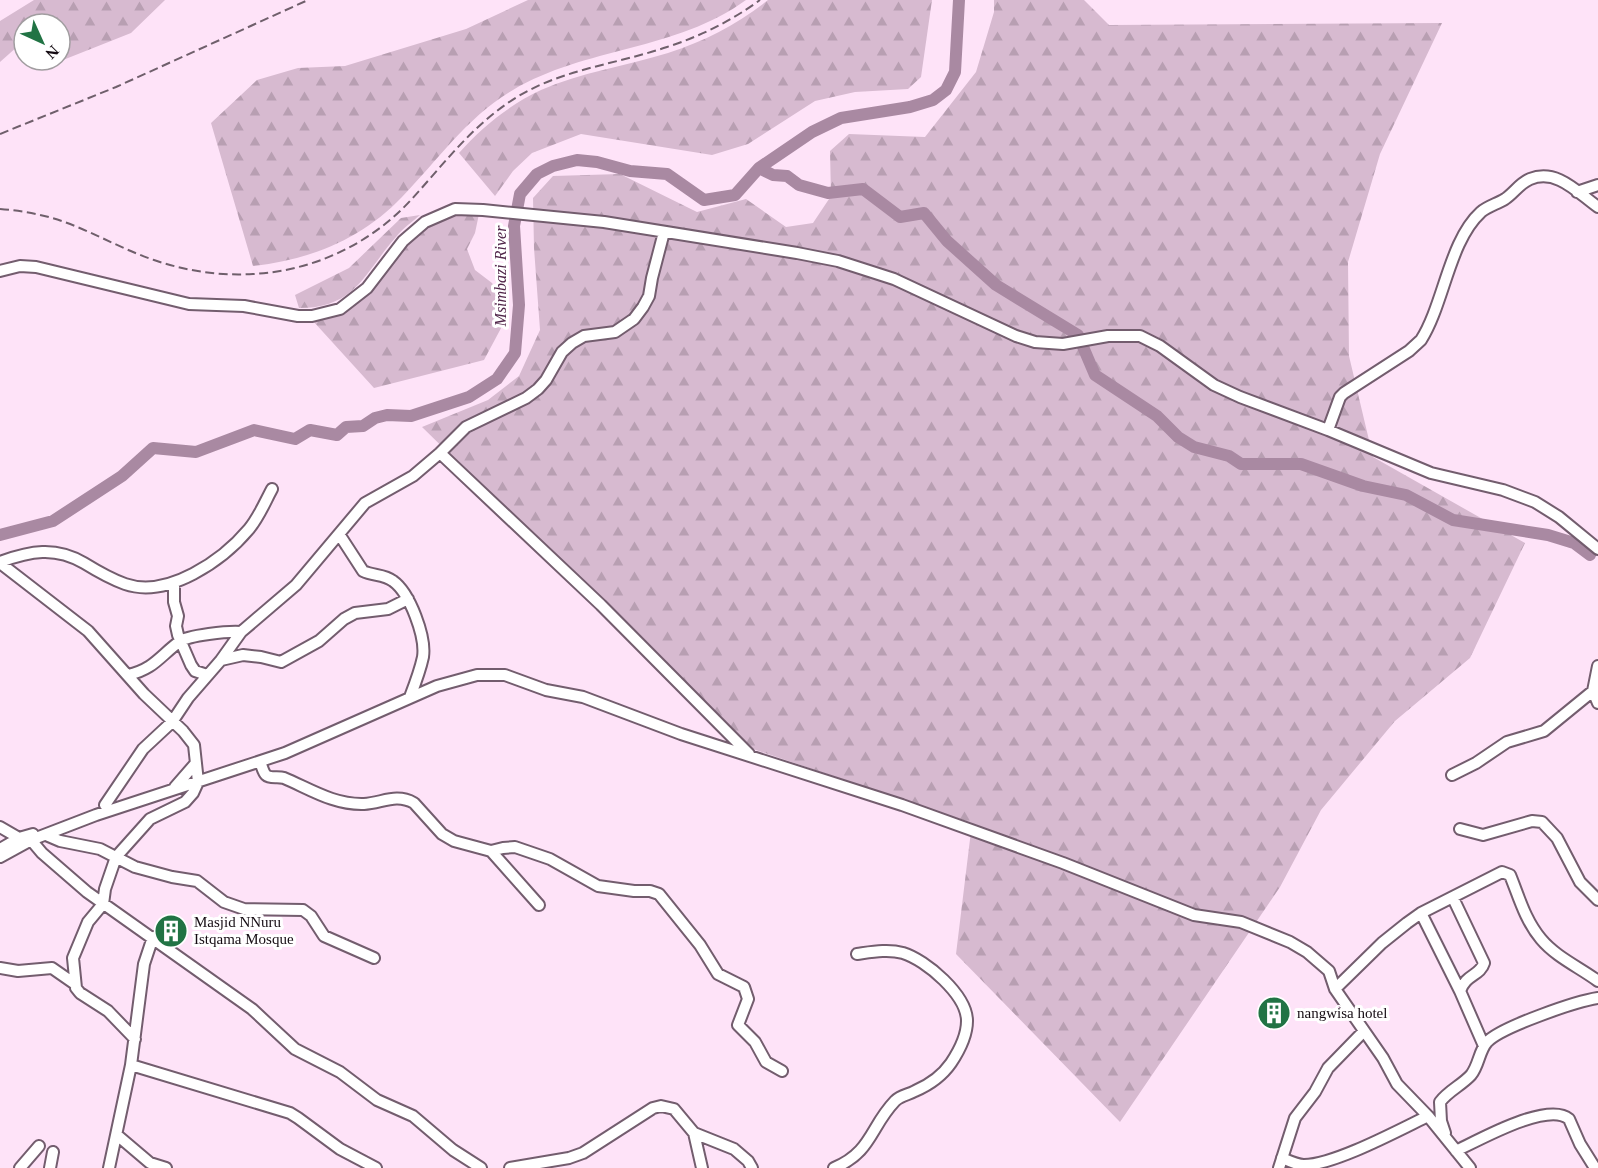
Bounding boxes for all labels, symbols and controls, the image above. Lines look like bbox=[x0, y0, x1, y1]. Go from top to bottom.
north arrow bbox=[12, 12, 72, 72]
text: N bbox=[42, 42, 62, 63]
water label: Msimbazi River bbox=[492, 225, 509, 327]
building icon: Masjid NNuru Istqama Mosque bbox=[153, 913, 189, 949]
place label: Masjid NNuru Istqama Mosque bbox=[194, 914, 294, 947]
building icon: nangwisa hotel bbox=[1256, 995, 1292, 1031]
place label: nangwisa hotel bbox=[1297, 1005, 1387, 1021]

